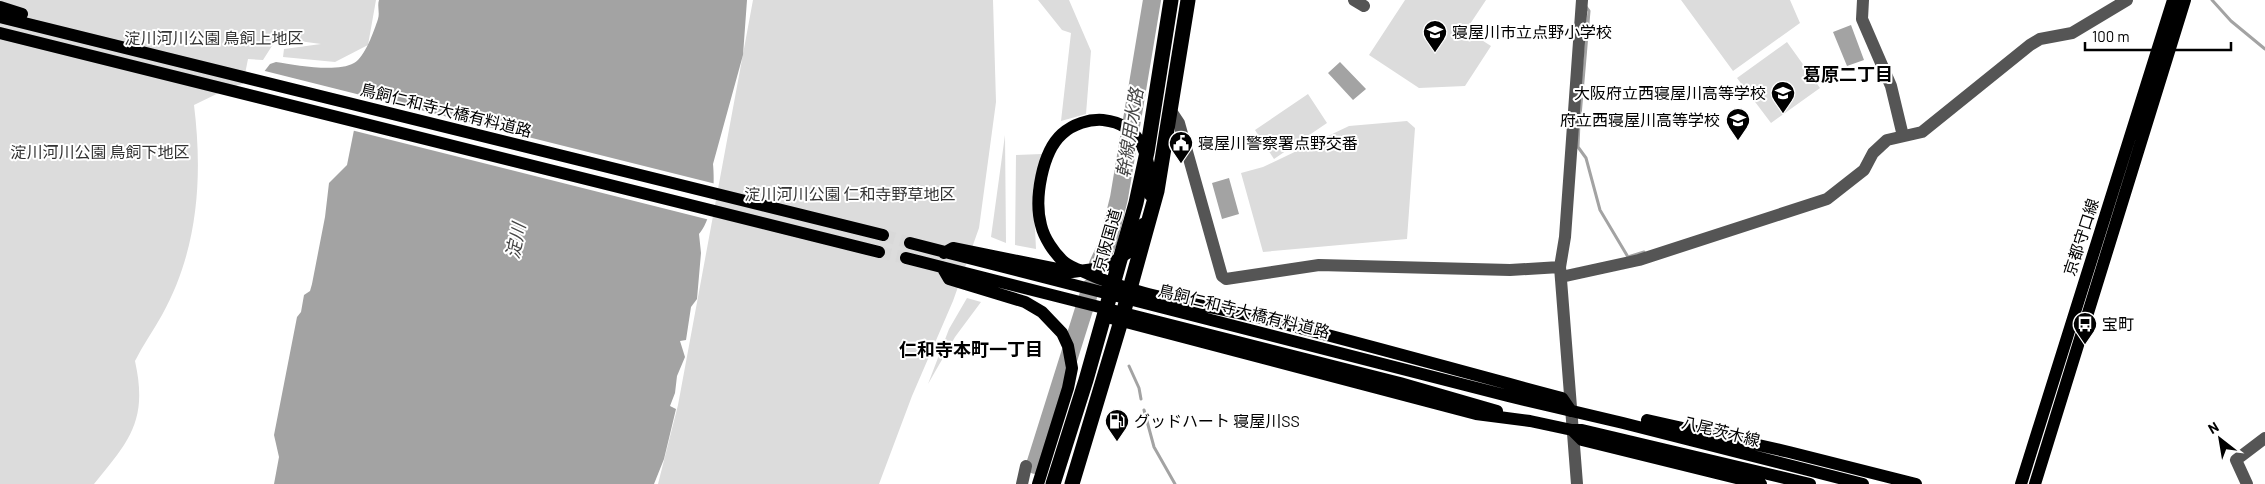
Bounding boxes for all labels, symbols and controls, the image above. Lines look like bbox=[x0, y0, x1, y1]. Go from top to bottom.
school or university icon: 寝屋川市立点野小学校 bbox=[1422, 19, 1448, 53]
scale bar bbox=[2085, 20, 2231, 52]
place label: 寝屋川市立点野小学校 bbox=[1452, 22, 1612, 41]
text: 100 m bbox=[2092, 27, 2130, 45]
park label: 淀川河川公園 鳥飼上地区 bbox=[124, 28, 304, 47]
district label: 葛原二丁目 bbox=[1803, 63, 1893, 85]
street label: 鳥飼仁和寺大橋有料道路 bbox=[358, 79, 534, 140]
school or university icon: 大阪府立西寝屋川高等学校 bbox=[1770, 80, 1796, 114]
place label: 大阪府立西寝屋川高等学校 bbox=[1574, 83, 1766, 102]
water label: 幹線用水路 bbox=[1111, 85, 1147, 179]
school or university icon: 府立西寝屋川高等学校 bbox=[1725, 107, 1751, 141]
place label: 府立西寝屋川高等学校 bbox=[1560, 110, 1720, 129]
public building icon: 寝屋川警察署点野交番 bbox=[1168, 130, 1194, 164]
place label: 寝屋川警察署点野交番 bbox=[1198, 133, 1358, 152]
park label: 淀川河川公園 鳥飼下地区 bbox=[10, 142, 190, 161]
park label: 淀川河川公園 仁和寺野草地区 bbox=[744, 184, 956, 203]
street label: 京都守口線 bbox=[2059, 196, 2102, 278]
street label: 京阪国道 bbox=[1089, 206, 1124, 273]
water label: 淀川 bbox=[501, 219, 530, 261]
street label: 鳥飼仁和寺大橋有料道路 bbox=[1156, 280, 1332, 341]
bus stop icon: 宝町 bbox=[2072, 311, 2098, 345]
place label: 宝町 bbox=[2102, 314, 2134, 333]
district label: 仁和寺本町一丁目 bbox=[899, 338, 1043, 360]
fuel station icon: グッドハート 寝屋川SS bbox=[1104, 408, 1130, 442]
place label: グッドハート 寝屋川SS bbox=[1134, 411, 1300, 430]
street label: 八尾茨木線 bbox=[1680, 412, 1762, 449]
north arrow bbox=[2195, 414, 2245, 464]
text: N bbox=[2205, 418, 2221, 437]

